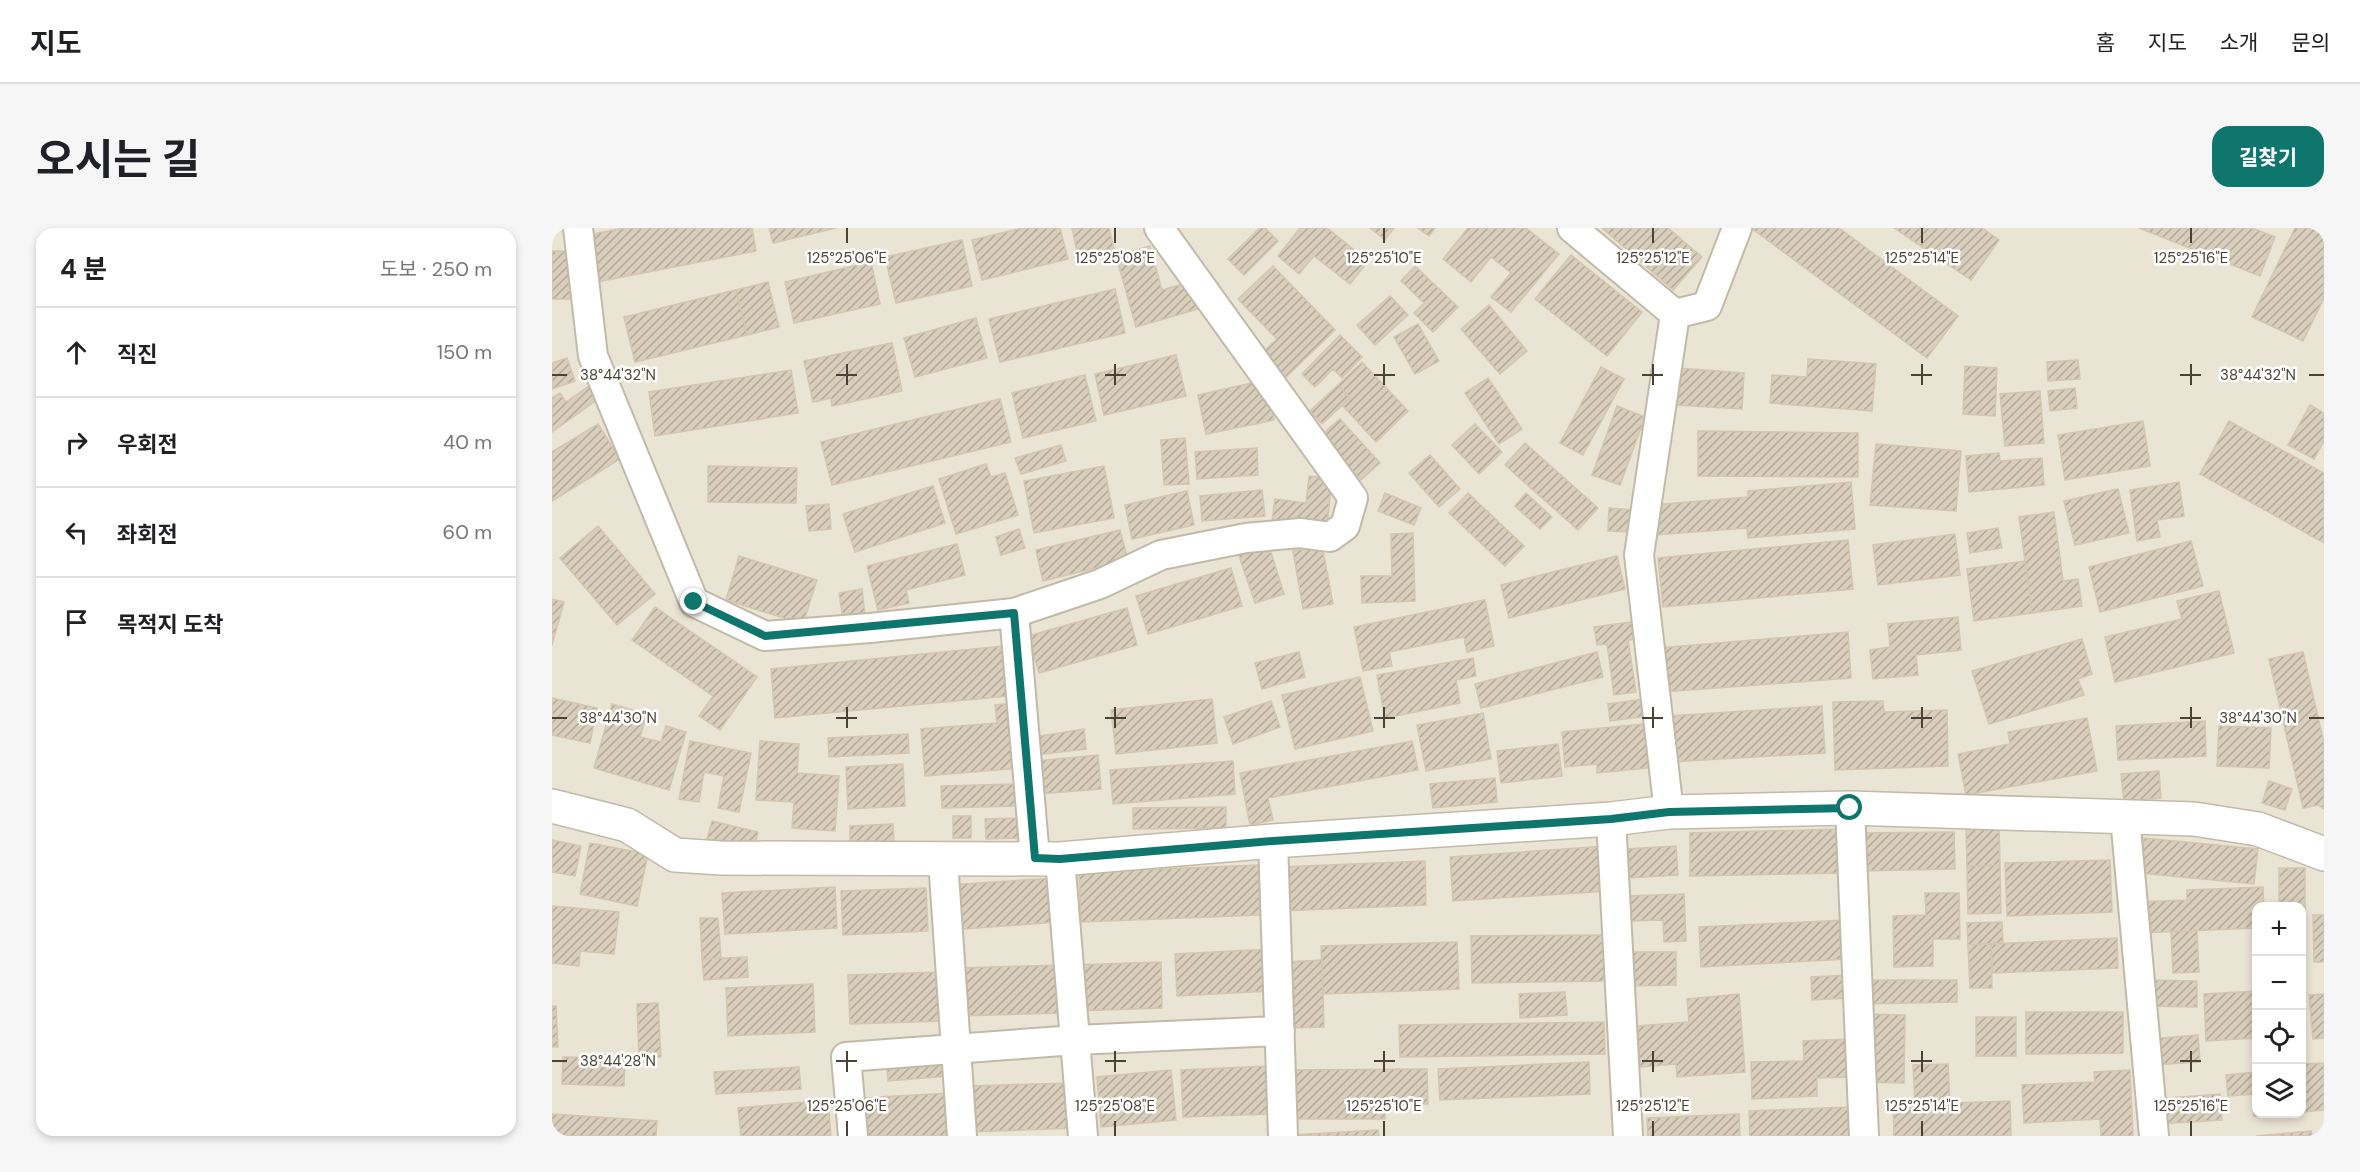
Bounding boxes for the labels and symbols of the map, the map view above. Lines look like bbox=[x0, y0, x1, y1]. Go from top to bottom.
text: 125°25'06"E bbox=[807, 248, 887, 268]
text: 125°25'08"E bbox=[1075, 248, 1155, 268]
text: 125°25'10"E bbox=[1346, 248, 1422, 268]
text: 125°25'12"E bbox=[1616, 248, 1690, 268]
text: 125°25'14"E bbox=[1885, 248, 1959, 268]
text: 125°25'16"E bbox=[2154, 248, 2228, 268]
text: 38°44'32"N bbox=[580, 365, 656, 385]
text: 38°44'32"N bbox=[2220, 365, 2296, 385]
route end bbox=[680, 588, 706, 614]
text: 38°44'30"N bbox=[579, 708, 657, 728]
text: 38°44'30"N bbox=[2219, 708, 2297, 728]
route start bbox=[1836, 794, 1862, 820]
text: 38°44'28"N bbox=[580, 1051, 656, 1071]
text: 125°25'06"E bbox=[807, 1096, 887, 1116]
text: 125°25'08"E bbox=[1075, 1096, 1155, 1116]
text: 125°25'10"E bbox=[1346, 1096, 1422, 1116]
text: 125°25'12"E bbox=[1616, 1096, 1690, 1116]
text: 125°25'14"E bbox=[1885, 1096, 1959, 1116]
text: 125°25'16"E bbox=[2154, 1096, 2228, 1116]

